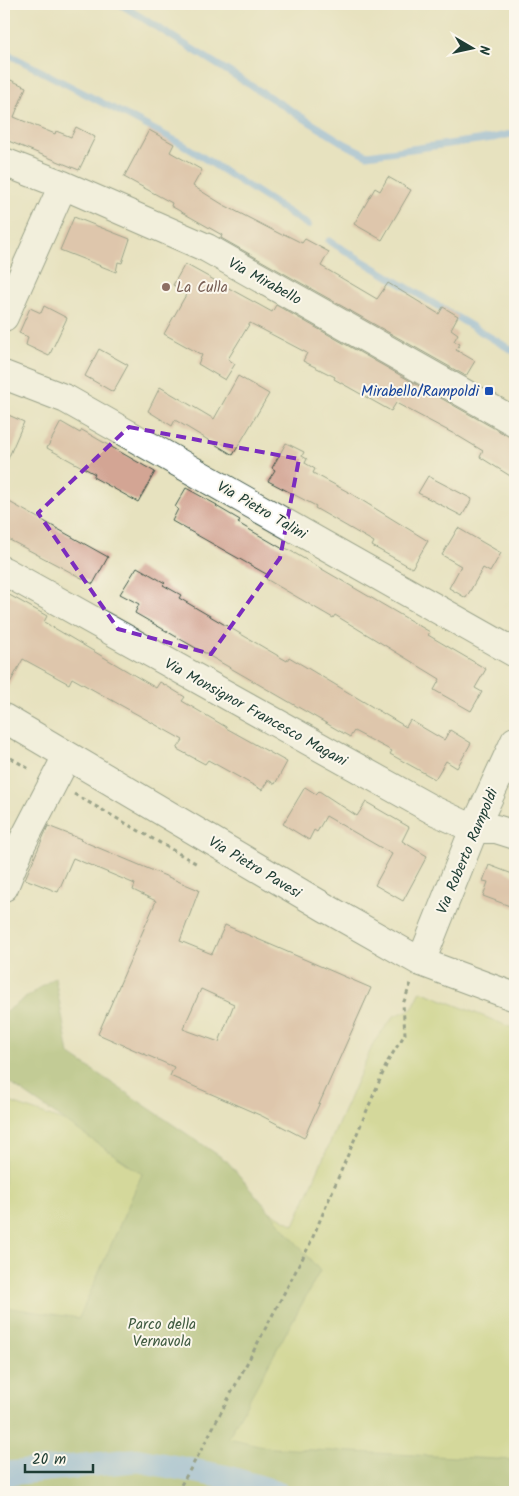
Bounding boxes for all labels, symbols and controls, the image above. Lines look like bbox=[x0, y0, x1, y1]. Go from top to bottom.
north arrow bbox=[446, 22, 496, 72]
text: N bbox=[472, 44, 495, 56]
street label: Via Mirabello bbox=[223, 252, 306, 312]
place label: La Culla bbox=[176, 276, 228, 300]
marker: La Culla bbox=[160, 281, 172, 293]
place label: Mirabello/Rampoldi bbox=[361, 380, 480, 404]
marker: Mirabello/Rampoldi bbox=[483, 385, 495, 397]
street label: Via Pietro Talini bbox=[212, 475, 312, 547]
street label: Via Monsignor Francesco Magani bbox=[160, 652, 353, 774]
street label: Via Roberto Rampoldi bbox=[431, 783, 506, 918]
street label: Via Pietro Pavesi bbox=[203, 831, 307, 906]
park label: Parco della Vernavola bbox=[128, 1313, 196, 1354]
scale bar bbox=[25, 1441, 92, 1473]
text: 20 m bbox=[32, 1448, 66, 1472]

